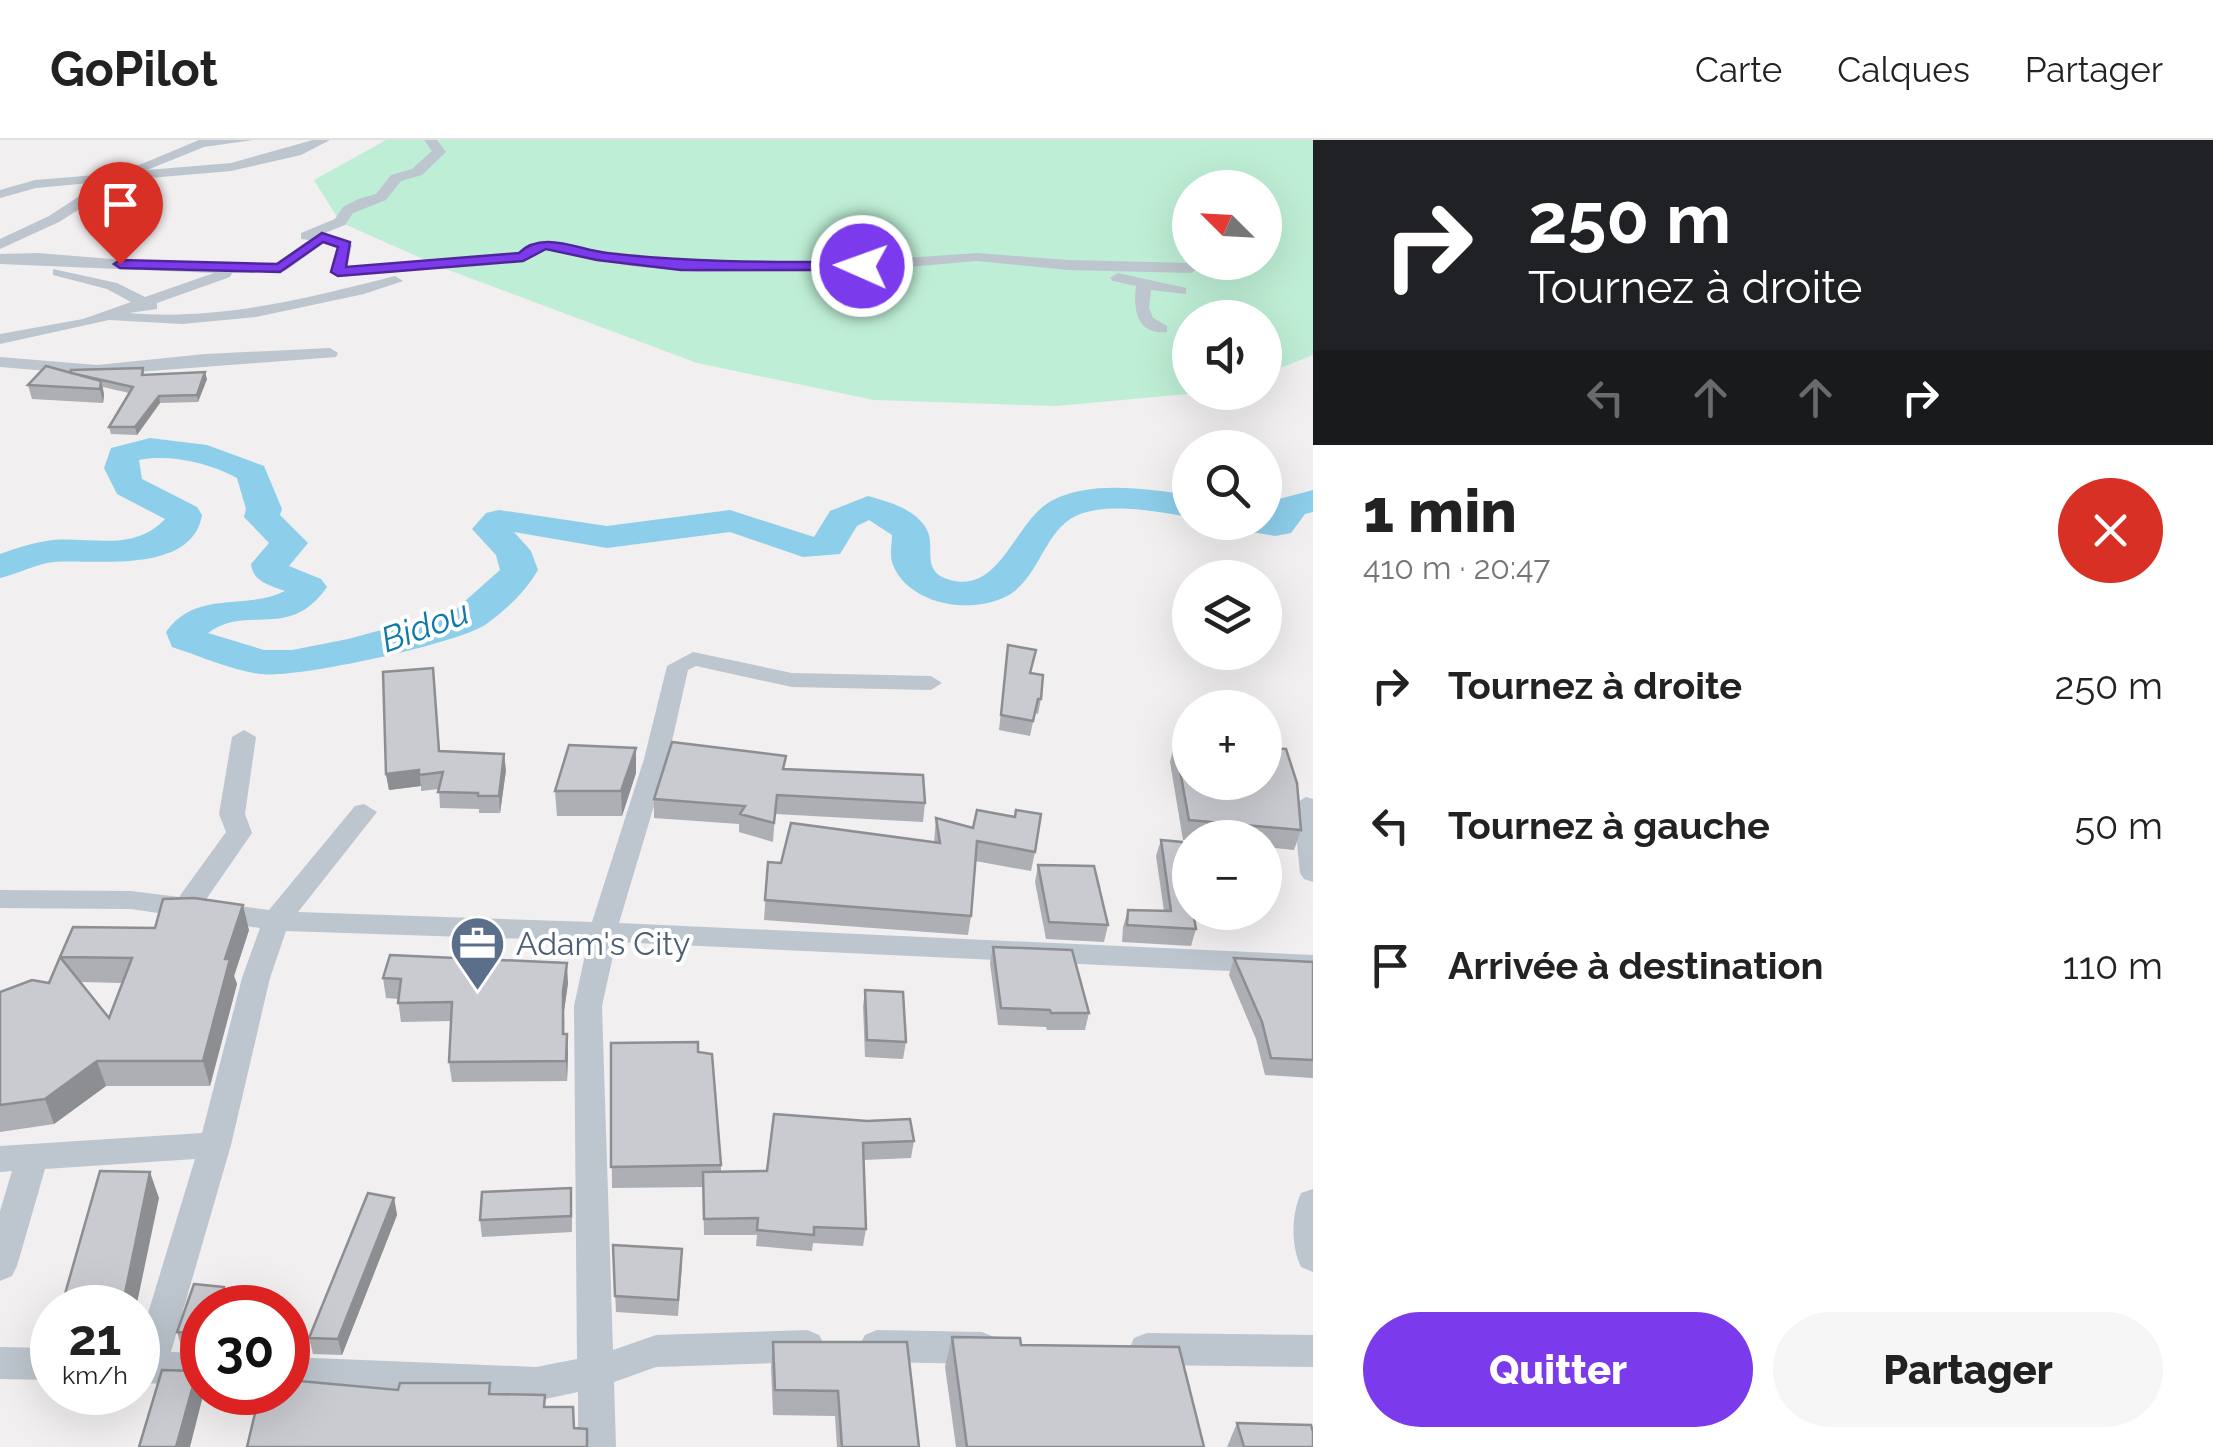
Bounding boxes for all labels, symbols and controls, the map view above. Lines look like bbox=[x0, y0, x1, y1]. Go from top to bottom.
text: GoPilot bbox=[50, 41, 218, 97]
text: Carte bbox=[1695, 49, 1782, 90]
text: Calques bbox=[1837, 49, 1970, 90]
text: Partager bbox=[2025, 49, 2163, 90]
pin bbox=[78, 162, 163, 265]
north arrow bbox=[1172, 170, 1282, 280]
map controls bbox=[1172, 170, 1282, 930]
icon: arrive bbox=[93, 177, 148, 232]
text: 250 m bbox=[1528, 177, 1731, 259]
icon: right bbox=[1363, 180, 1493, 310]
position arrow bbox=[810, 214, 914, 318]
text: Tournez à droite bbox=[1528, 261, 1862, 314]
button: sound bbox=[1172, 300, 1282, 410]
icon: left bbox=[1578, 370, 1633, 425]
icon: ahead bbox=[1683, 370, 1738, 425]
icon: ahead bbox=[1788, 370, 1843, 425]
icon: right bbox=[1893, 370, 1948, 425]
button: search bbox=[1172, 430, 1282, 540]
text: 1 min bbox=[1363, 476, 1517, 546]
button: close bbox=[2058, 478, 2163, 583]
text: 410 m · 20:47 bbox=[1363, 549, 1550, 586]
button: layers bbox=[1172, 560, 1282, 670]
water label: Bidou bbox=[375, 591, 475, 660]
icon: right bbox=[1363, 658, 1418, 713]
text: Tournez à droite bbox=[1448, 663, 1742, 708]
text: 250 m bbox=[2055, 663, 2163, 708]
button: + bbox=[1172, 690, 1282, 800]
icon: left bbox=[1363, 798, 1418, 853]
text: Tournez à gauche bbox=[1448, 803, 1770, 848]
text: 50 m bbox=[2074, 803, 2163, 848]
button: − bbox=[1172, 820, 1282, 930]
office icon: Adam's City bbox=[447, 914, 507, 993]
place label: Adam's City bbox=[516, 925, 690, 962]
icon: arrive bbox=[1363, 938, 1418, 993]
text: Arrivée à destination bbox=[1448, 943, 1824, 988]
text: 110 m bbox=[2063, 943, 2163, 988]
speed limit sign: 30 bbox=[180, 1285, 310, 1415]
text: 21 bbox=[69, 1308, 121, 1367]
button: Quitter bbox=[1363, 1312, 1753, 1427]
button: Partager bbox=[1773, 1312, 2163, 1427]
text: km/h bbox=[62, 1360, 128, 1390]

